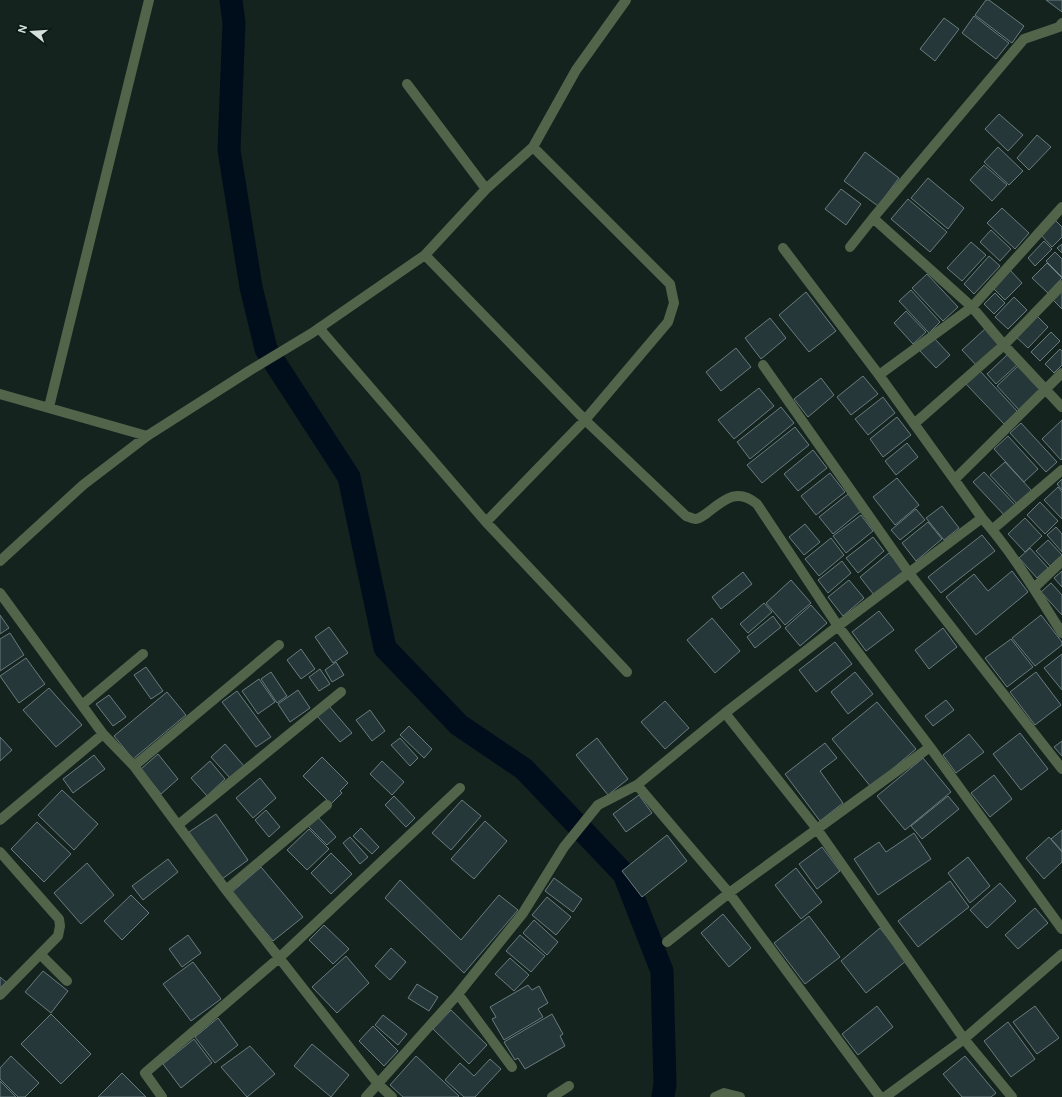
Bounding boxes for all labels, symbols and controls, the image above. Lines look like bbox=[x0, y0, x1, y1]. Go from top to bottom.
north arrow bbox=[12, 12, 52, 52]
text: N bbox=[15, 23, 30, 35]

